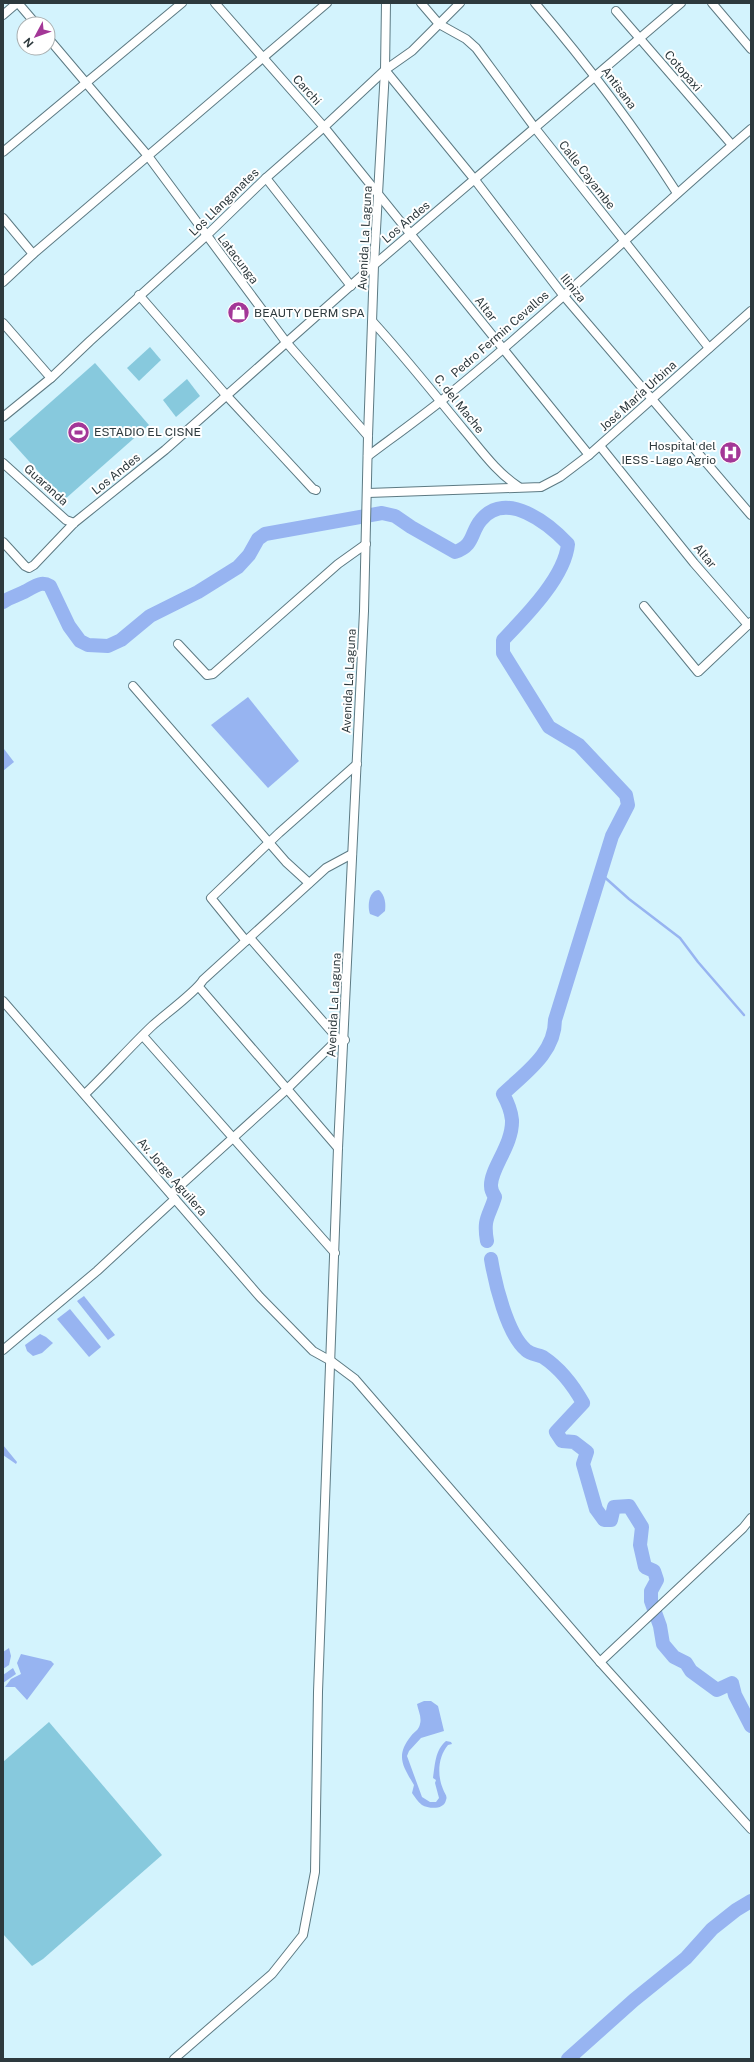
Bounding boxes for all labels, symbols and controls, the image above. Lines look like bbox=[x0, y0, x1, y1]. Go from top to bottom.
north arrow bbox=[16, 16, 56, 56]
text: N bbox=[21, 35, 36, 50]
street label: Cotopaxi bbox=[662, 48, 704, 94]
street label: Antisana bbox=[599, 64, 639, 112]
street label: Carchi bbox=[290, 72, 324, 108]
street label: Calle Cayambe bbox=[556, 138, 618, 212]
street label: Los Llanganates bbox=[186, 165, 262, 239]
street label: Avenida La Laguna bbox=[355, 185, 375, 291]
street label: Los Andes bbox=[379, 198, 433, 246]
street label: Latacunga bbox=[215, 231, 261, 287]
street label: Iliniza bbox=[557, 271, 589, 305]
street label: Pedro Fermin Cevallos bbox=[448, 288, 552, 380]
street label: Altar bbox=[472, 294, 500, 324]
shop icon: BEAUTY DERM SPA bbox=[225, 300, 251, 326]
place label: BEAUTY DERM SPA bbox=[254, 306, 365, 320]
street label: José María Urbina bbox=[597, 358, 679, 434]
street label: C. del Mache bbox=[431, 372, 487, 436]
sports icon: ESTADIO EL CISNE bbox=[66, 419, 92, 445]
place label: ESTADIO EL CISNE bbox=[94, 425, 201, 439]
place label: Hospital del IESS - Lago Agrio bbox=[621, 439, 716, 467]
hospital icon: Hospital del IESS - Lago Agrio bbox=[718, 440, 744, 466]
street label: Los Andes bbox=[89, 450, 143, 498]
street label: Guaranda bbox=[21, 462, 71, 508]
street label: Altar bbox=[691, 541, 719, 571]
street label: Avenida La Laguna bbox=[339, 628, 359, 734]
street label: Avenida La Laguna bbox=[324, 952, 344, 1058]
street label: Av. Jorge Aguilera bbox=[134, 1135, 210, 1219]

